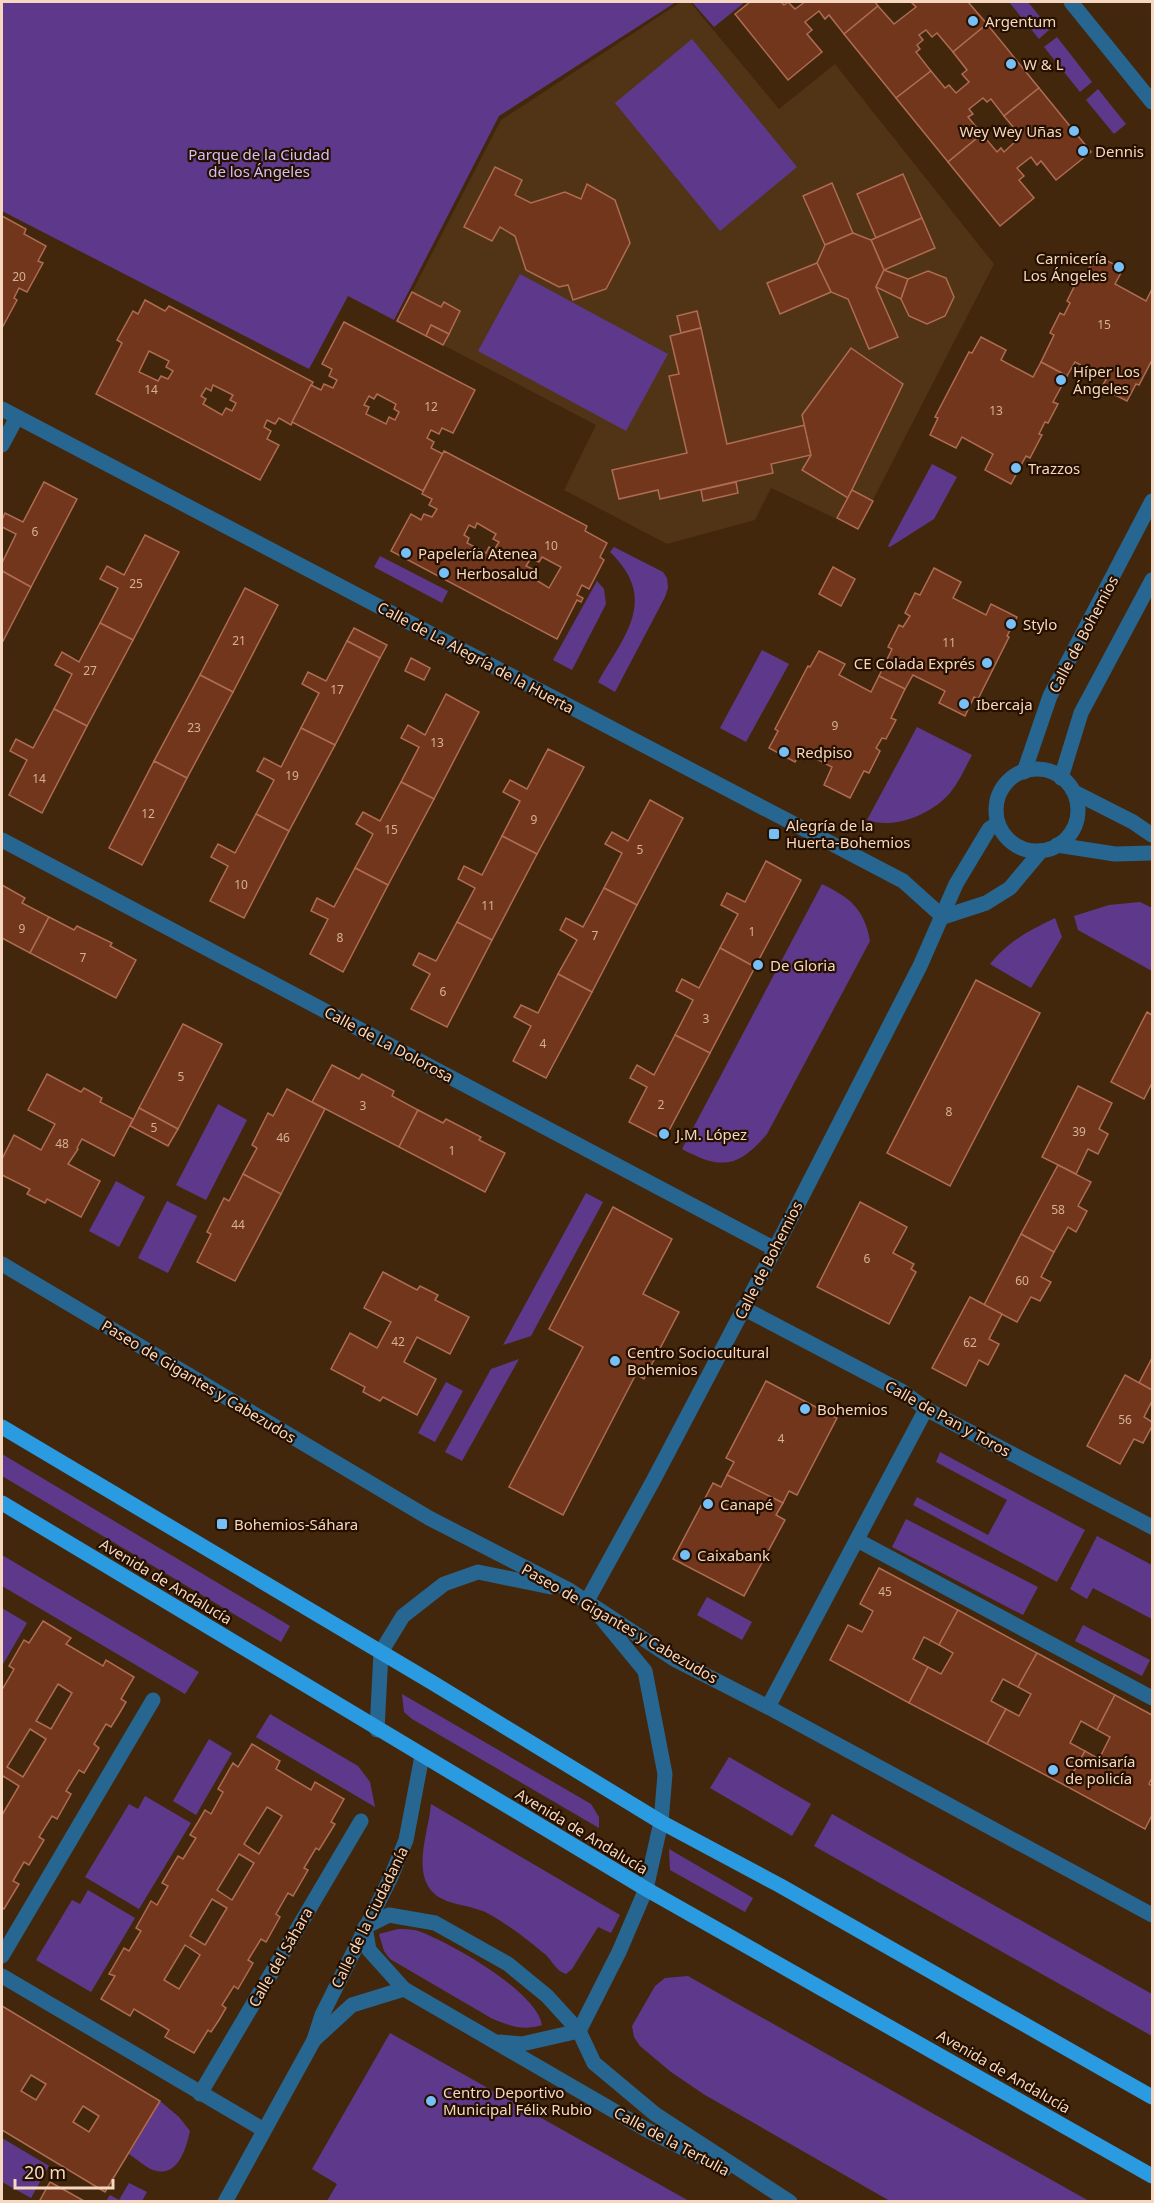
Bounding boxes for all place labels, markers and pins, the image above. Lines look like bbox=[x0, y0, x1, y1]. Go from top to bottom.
place label: Argentum bbox=[985, 11, 1056, 31]
marker: Argentum bbox=[966, 14, 980, 28]
place label: W & L bbox=[1023, 54, 1064, 74]
marker: W & L bbox=[1004, 57, 1018, 71]
place label: Wey Wey Uñas bbox=[959, 121, 1062, 141]
marker: Wey Wey Uñas bbox=[1067, 124, 1081, 138]
place label: Dennis bbox=[1095, 141, 1144, 161]
marker: Dennis bbox=[1076, 144, 1090, 158]
place label: Carnicería Los Ángeles bbox=[1023, 248, 1107, 285]
marker: Carnicería Los Ángeles bbox=[1112, 260, 1126, 274]
place label: Híper Los Ángeles bbox=[1073, 361, 1140, 398]
marker: Híper Los Ángeles bbox=[1054, 373, 1068, 387]
place label: Trazzos bbox=[1028, 458, 1080, 478]
marker: Trazzos bbox=[1009, 461, 1023, 475]
place label: Papelería Atenea bbox=[418, 543, 538, 563]
marker: Papelería Atenea bbox=[399, 546, 413, 560]
place label: Herbosalud bbox=[456, 563, 538, 583]
marker: Herbosalud bbox=[437, 566, 451, 580]
place label: Stylo bbox=[1023, 614, 1057, 634]
marker: Stylo bbox=[1004, 617, 1018, 631]
place label: CE Colada Exprés bbox=[854, 653, 975, 673]
marker: CE Colada Exprés bbox=[980, 656, 994, 670]
place label: Ibercaja bbox=[976, 694, 1033, 714]
marker: Ibercaja bbox=[957, 697, 971, 711]
place label: Redpiso bbox=[796, 742, 852, 762]
marker: Redpiso bbox=[777, 745, 791, 759]
place label: Alegría de la Huerta-Bohemios bbox=[786, 815, 910, 852]
marker: Alegría de la Huerta-Bohemios bbox=[767, 827, 781, 841]
place label: De Gloria bbox=[770, 955, 836, 975]
marker: De Gloria bbox=[751, 958, 765, 972]
place label: J.M. López bbox=[674, 1124, 747, 1144]
marker: J.M. López bbox=[657, 1127, 671, 1141]
place label: Centro Sociocultural Bohemios bbox=[627, 1342, 769, 1379]
marker: Centro Sociocultural Bohemios bbox=[608, 1354, 622, 1368]
place label: Bohemios bbox=[817, 1399, 888, 1419]
marker: Bohemios bbox=[798, 1402, 812, 1416]
place label: Canapé bbox=[720, 1494, 773, 1514]
marker: Canapé bbox=[701, 1497, 715, 1511]
place label: Bohemios-Sáhara bbox=[234, 1514, 358, 1534]
marker: Bohemios-Sáhara bbox=[215, 1517, 229, 1531]
place label: Caixabank bbox=[697, 1545, 770, 1565]
marker: Caixabank bbox=[678, 1548, 692, 1562]
place label: Comisaría de policía bbox=[1065, 1751, 1136, 1788]
marker: Comisaría de policía bbox=[1046, 1763, 1060, 1777]
place label: Centro Deportivo Municipal Félix Rubio bbox=[443, 2082, 592, 2119]
marker: Centro Deportivo Municipal Félix Rubio bbox=[424, 2094, 438, 2108]

